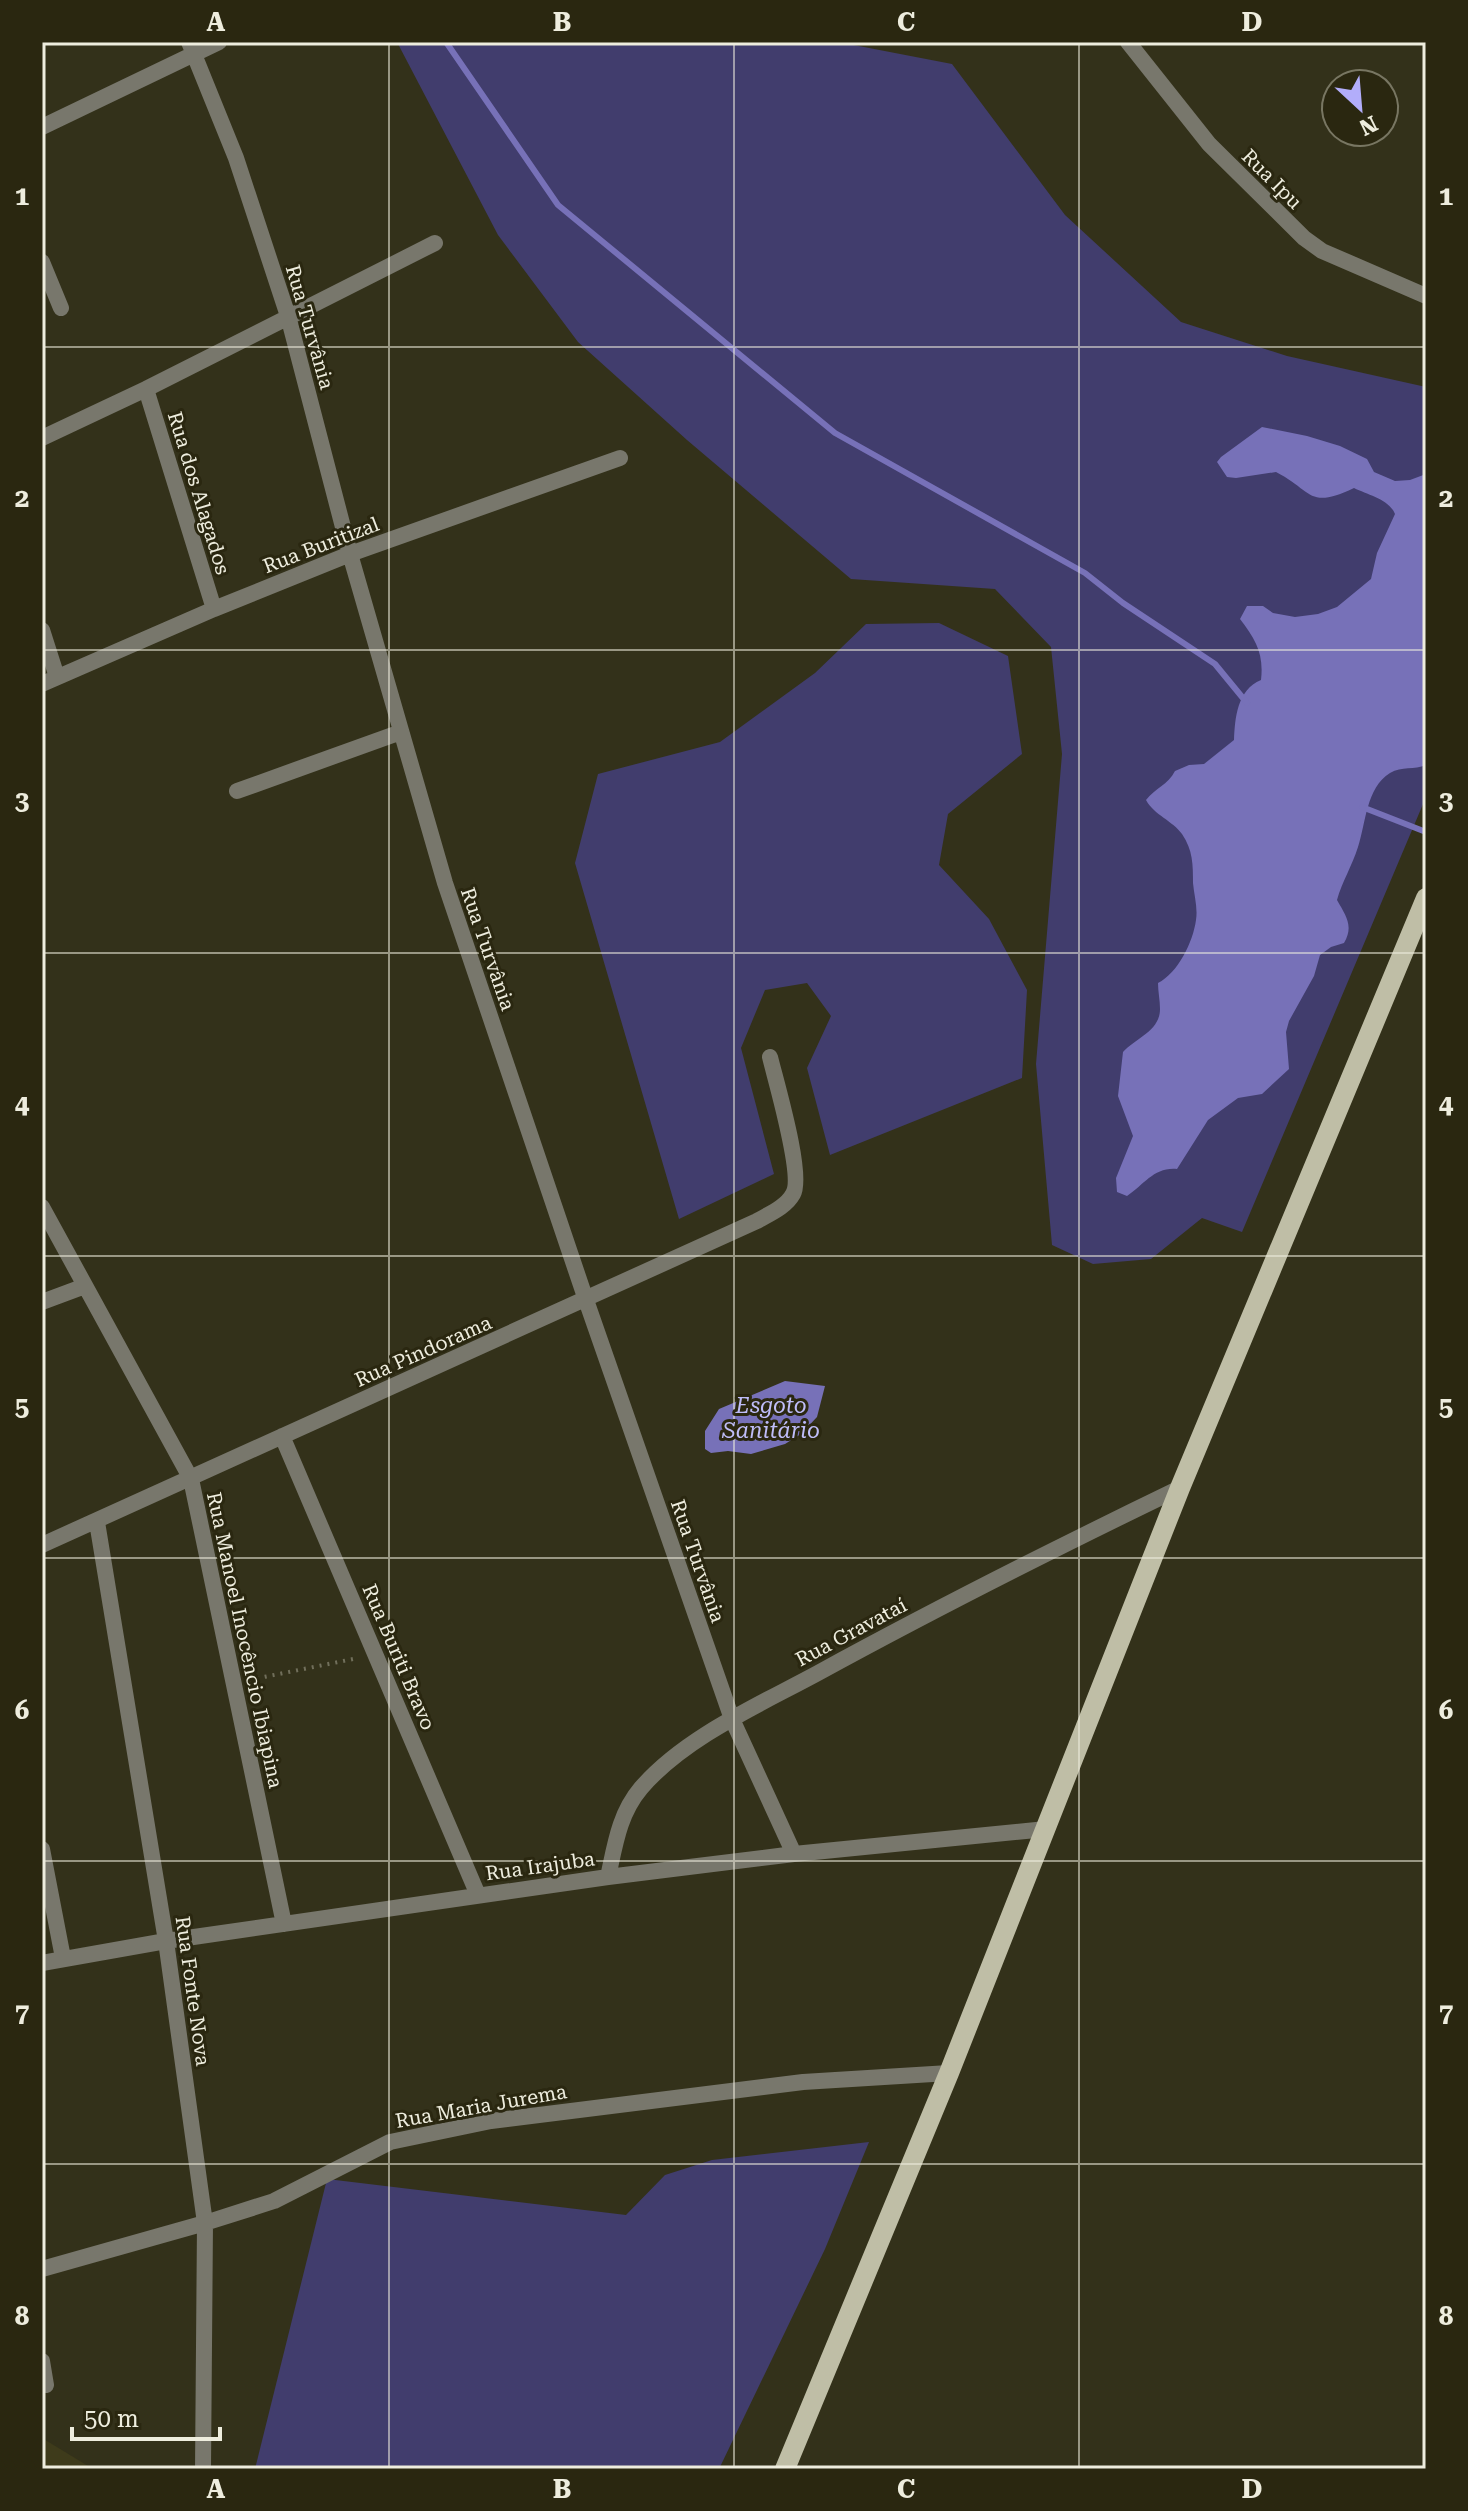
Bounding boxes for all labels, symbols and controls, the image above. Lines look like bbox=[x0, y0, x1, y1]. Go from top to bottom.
text: A bbox=[207, 7, 226, 37]
text: B bbox=[553, 7, 571, 37]
text: C bbox=[897, 7, 915, 37]
text: D bbox=[1242, 7, 1262, 37]
north arrow bbox=[1320, 68, 1400, 148]
text: N bbox=[1355, 111, 1382, 140]
street label: Rua Ipu bbox=[1237, 144, 1307, 214]
text: 1 bbox=[15, 181, 29, 211]
text: 1 bbox=[1439, 181, 1453, 211]
street label: Rua Turvânia bbox=[281, 262, 339, 392]
street label: Rua dos Alagados bbox=[163, 409, 235, 577]
text: 2 bbox=[15, 483, 29, 513]
text: 2 bbox=[1439, 483, 1453, 513]
street label: Rua Buritizal bbox=[260, 512, 382, 578]
text: 3 bbox=[15, 786, 29, 816]
text: 3 bbox=[1439, 786, 1453, 816]
street label: Rua Turvânia bbox=[456, 884, 520, 1014]
text: 4 bbox=[15, 1089, 30, 1119]
text: 4 bbox=[1439, 1089, 1454, 1119]
street label: Rua Pindorama bbox=[351, 1310, 495, 1392]
text: 5 bbox=[15, 1392, 29, 1422]
text: 5 bbox=[1439, 1392, 1453, 1422]
water label: Esgoto Sanitário bbox=[721, 1393, 820, 1443]
street label: Rua Manoel Inocêncio Ibiapina bbox=[202, 1490, 288, 1790]
street label: Rua Turvânia bbox=[666, 1496, 730, 1626]
street label: Rua Buriti Bravo bbox=[357, 1580, 441, 1734]
street label: Rua Gravataí bbox=[791, 1593, 911, 1671]
text: 6 bbox=[15, 1695, 29, 1725]
text: 6 bbox=[1439, 1695, 1453, 1725]
street label: Rua Irajuba bbox=[484, 1846, 596, 1886]
street label: Rua Fonte Nova bbox=[171, 1914, 215, 2068]
text: 7 bbox=[15, 1998, 29, 2028]
text: 7 bbox=[1439, 1998, 1453, 2028]
street label: Rua Maria Jurema bbox=[393, 2079, 569, 2133]
text: 8 bbox=[15, 2301, 30, 2331]
text: 8 bbox=[1439, 2301, 1454, 2331]
scale bar bbox=[72, 2391, 220, 2441]
text: 50 m bbox=[84, 2405, 139, 2433]
text: A bbox=[207, 2474, 226, 2504]
text: B bbox=[553, 2474, 571, 2504]
text: C bbox=[897, 2474, 915, 2504]
text: D bbox=[1242, 2474, 1262, 2504]

